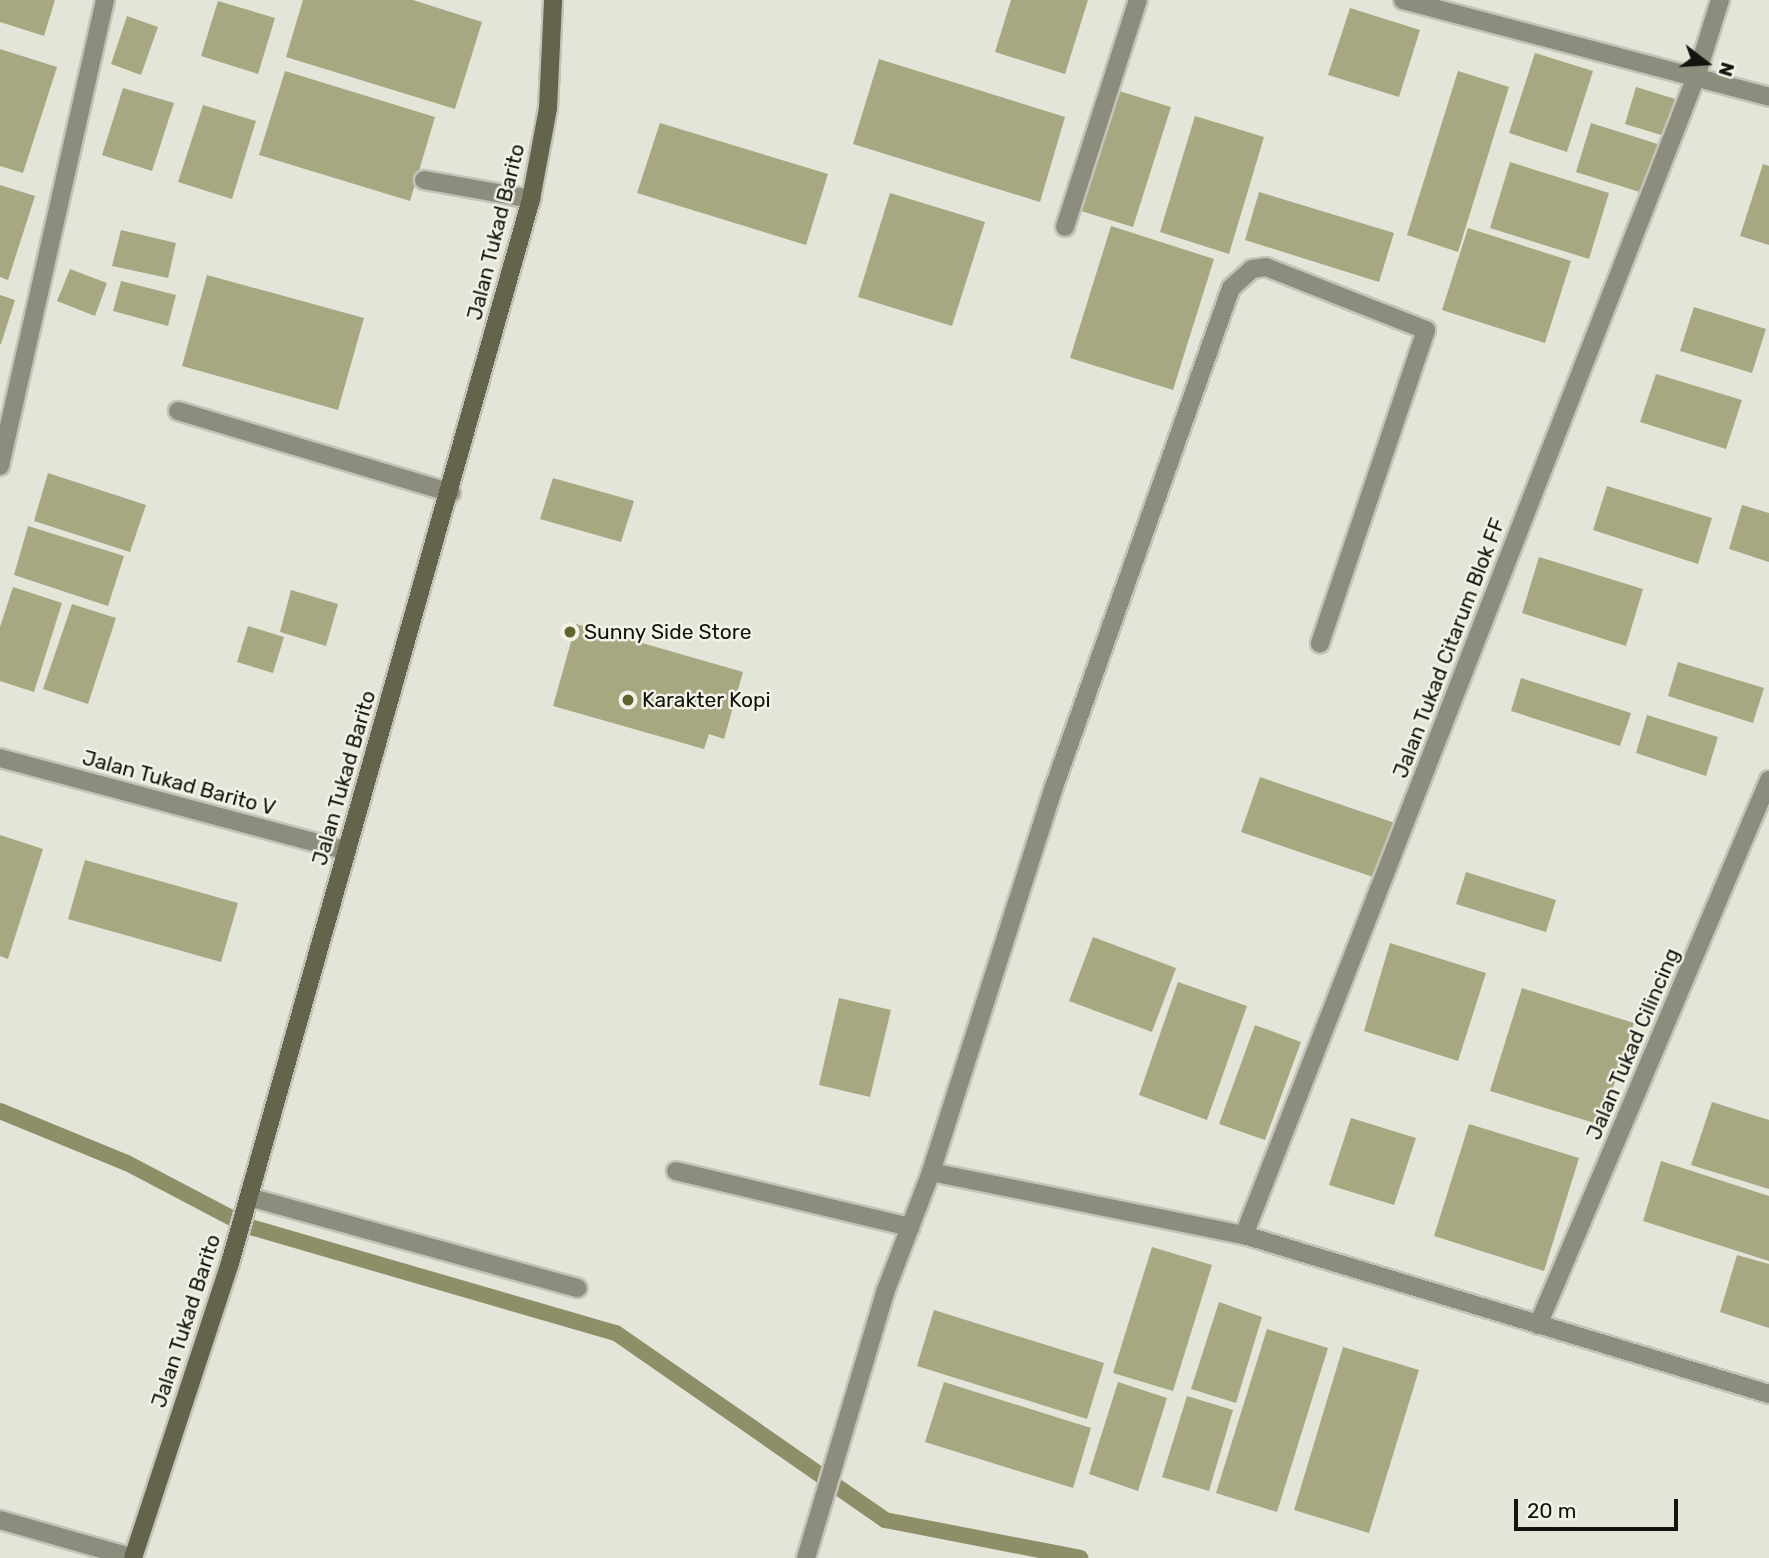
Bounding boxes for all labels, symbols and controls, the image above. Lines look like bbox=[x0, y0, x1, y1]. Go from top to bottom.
north arrow bbox=[1671, 28, 1741, 98]
text: N bbox=[1714, 59, 1740, 79]
street label: Jalan Tukad Barito bbox=[462, 141, 530, 323]
street label: Jalan Tukad Citarum Blok FF bbox=[1388, 514, 1510, 782]
place label: Sunny Side Store bbox=[584, 619, 752, 645]
marker: Sunny Side Store bbox=[562, 624, 578, 640]
street label: Jalan Tukad Barito bbox=[307, 687, 381, 869]
place label: Karakter Kopi bbox=[642, 687, 771, 713]
marker: Karakter Kopi bbox=[620, 692, 636, 708]
street label: Jalan Tukad Barito V bbox=[79, 745, 279, 821]
street label: Jalan Tukad Cilincing bbox=[1581, 944, 1685, 1144]
street label: Jalan Tukad Barito bbox=[146, 1231, 226, 1411]
scale bar bbox=[1517, 1484, 1682, 1528]
text: 20 m bbox=[1527, 1498, 1576, 1523]

